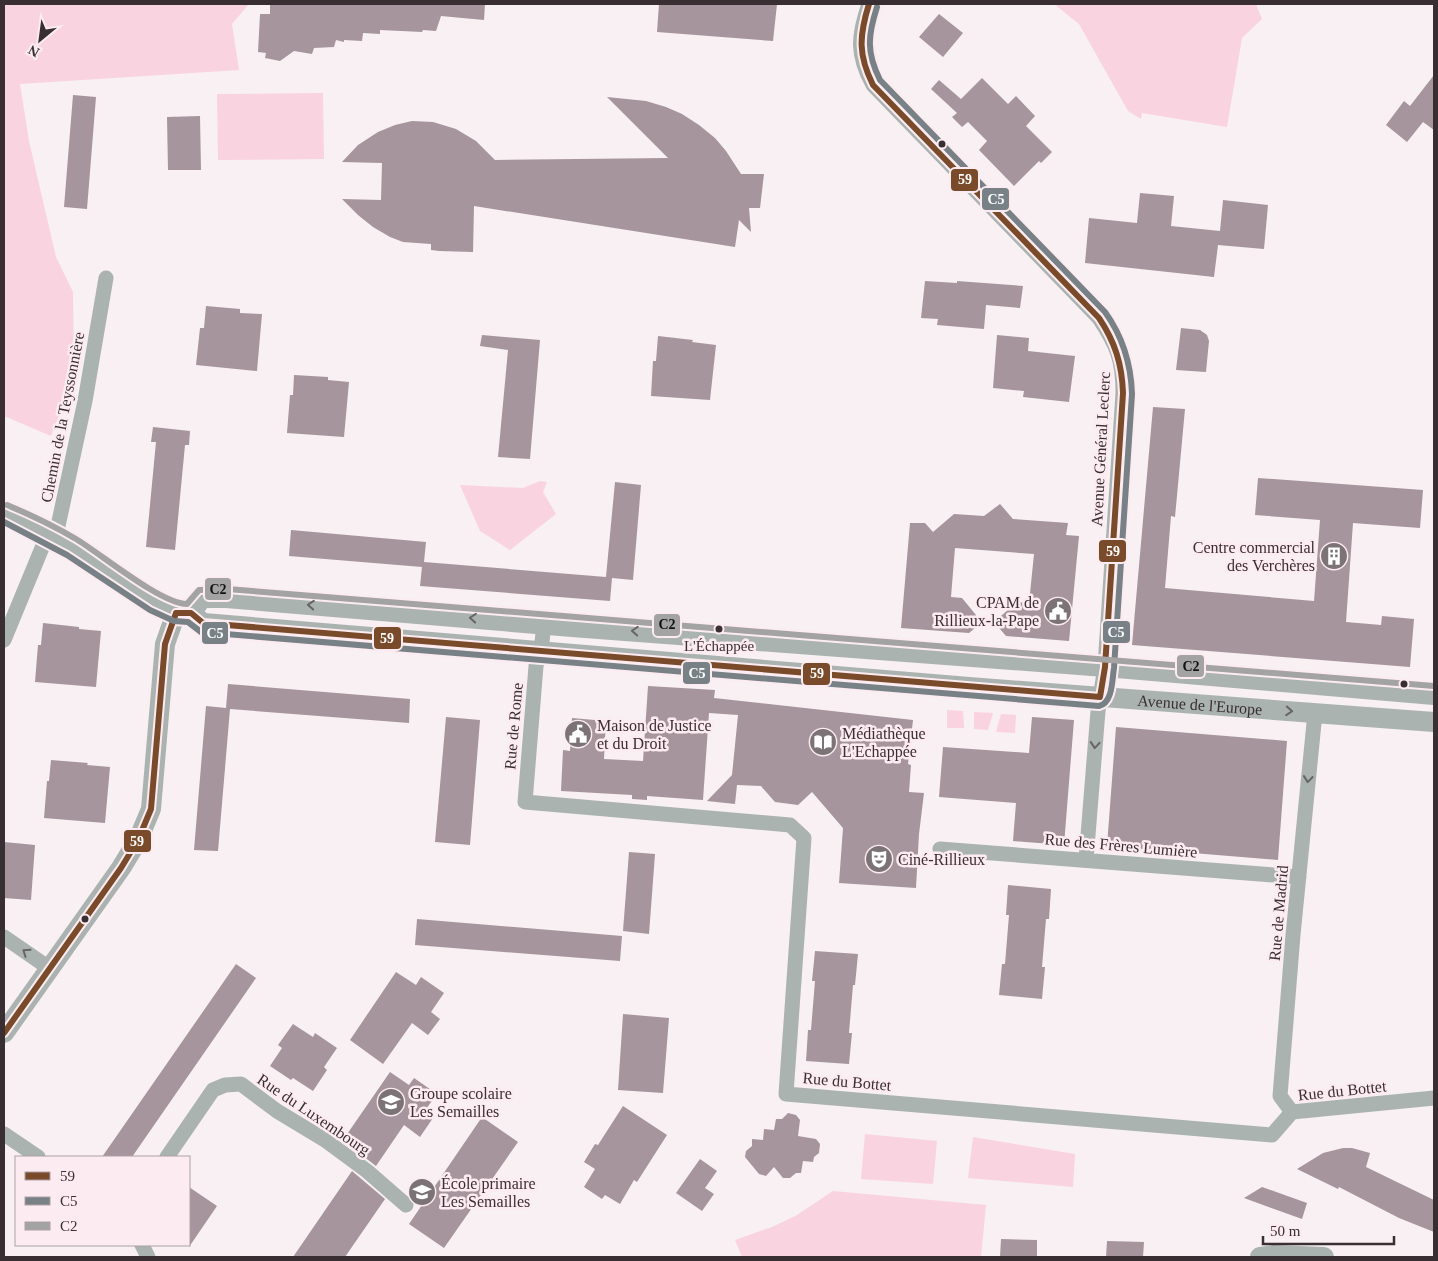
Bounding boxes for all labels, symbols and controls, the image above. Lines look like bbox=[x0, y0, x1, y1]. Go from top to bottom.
north arrow bbox=[15, 15, 65, 65]
text: N bbox=[26, 42, 42, 60]
unlabelled marker bbox=[937, 139, 947, 149]
line badge: 59 bbox=[950, 168, 979, 192]
text: 59 bbox=[958, 172, 972, 187]
line badge: C5 bbox=[981, 187, 1010, 211]
text: C5 bbox=[987, 192, 1005, 207]
street label: Chemin de la Teyssonnière bbox=[38, 330, 88, 504]
street label: Avenue Général Leclerc bbox=[1088, 371, 1113, 527]
line badge: 59 bbox=[1098, 539, 1127, 563]
place label: Centre commercial des Verchères bbox=[1193, 539, 1316, 574]
building icon: Centre commercial des Verchères bbox=[1319, 541, 1349, 571]
text: 59 bbox=[1106, 544, 1120, 559]
line badge: C2 bbox=[204, 577, 232, 601]
text: C2 bbox=[209, 582, 227, 597]
place label: CPAM de Rillieux-la-Pape bbox=[934, 594, 1039, 630]
public building icon: CPAM de Rillieux-la-Pape bbox=[1043, 596, 1073, 626]
one-way arrow bbox=[306, 599, 314, 610]
one-way arrow bbox=[468, 613, 476, 624]
line badge: C2 bbox=[653, 613, 681, 637]
text: C2 bbox=[658, 617, 676, 632]
line badge: C5 bbox=[1102, 620, 1131, 644]
line badge: C5 bbox=[201, 621, 229, 645]
marker: L'Échappée bbox=[714, 624, 724, 634]
text: C5 bbox=[1107, 625, 1125, 640]
text: C5 bbox=[206, 626, 224, 641]
line badge: 59 bbox=[373, 626, 402, 650]
one-way arrow bbox=[630, 626, 638, 637]
text: 59 bbox=[380, 631, 394, 646]
place label: L'Échappée bbox=[684, 638, 754, 654]
line badge: C2 bbox=[1176, 654, 1205, 678]
text: C2 bbox=[1182, 659, 1200, 674]
line badge: C5 bbox=[682, 661, 711, 685]
line badge: 59 bbox=[802, 662, 831, 686]
text: C5 bbox=[688, 666, 706, 681]
text: 59 bbox=[810, 666, 824, 681]
unlabelled marker bbox=[1399, 679, 1409, 689]
street label: Rue de Rome bbox=[501, 682, 526, 770]
street label: Avenue de l'Europe bbox=[1137, 692, 1263, 719]
one-way arrow bbox=[1285, 705, 1293, 716]
place label: Maison de Justice et du Droit bbox=[597, 717, 712, 752]
public building icon: Maison de Justice et du Droit bbox=[563, 719, 593, 749]
place label: Médiathèque L'Echappée bbox=[842, 725, 926, 761]
library icon: Médiathèque L'Echappée bbox=[808, 727, 838, 757]
one-way arrow bbox=[1090, 741, 1101, 749]
one-way arrow bbox=[1303, 775, 1314, 783]
line badge: 59 bbox=[123, 829, 152, 853]
street label: Rue des Frères Lumière bbox=[1044, 830, 1198, 861]
text: 59 bbox=[130, 834, 144, 849]
theatre icon: Ciné-Rillieux bbox=[864, 844, 894, 874]
place label: Ciné-Rillieux bbox=[898, 851, 985, 868]
street label: Rue de Madrid bbox=[1266, 864, 1291, 962]
unlabelled marker bbox=[80, 914, 90, 924]
one-way arrow bbox=[22, 949, 32, 958]
street label: Rue du Bottet bbox=[802, 1069, 893, 1094]
street label: Rue du Luxembourg bbox=[254, 1070, 373, 1159]
street label: Rue du Bottet bbox=[1297, 1077, 1388, 1104]
place label: Groupe scolaire Les Semailles bbox=[410, 1085, 512, 1120]
school or university icon: Groupe scolaire Les Semailles bbox=[376, 1087, 406, 1117]
legend bbox=[15, 1156, 190, 1246]
text: 59 bbox=[60, 1168, 75, 1184]
place label: École primaire Les Semailles bbox=[441, 1174, 536, 1210]
school or university icon: École primaire Les Semailles bbox=[407, 1177, 437, 1207]
text: C5 bbox=[60, 1193, 78, 1209]
scale bar bbox=[1263, 1214, 1394, 1246]
text: C2 bbox=[60, 1218, 78, 1234]
text: 50 m bbox=[1270, 1223, 1301, 1239]

